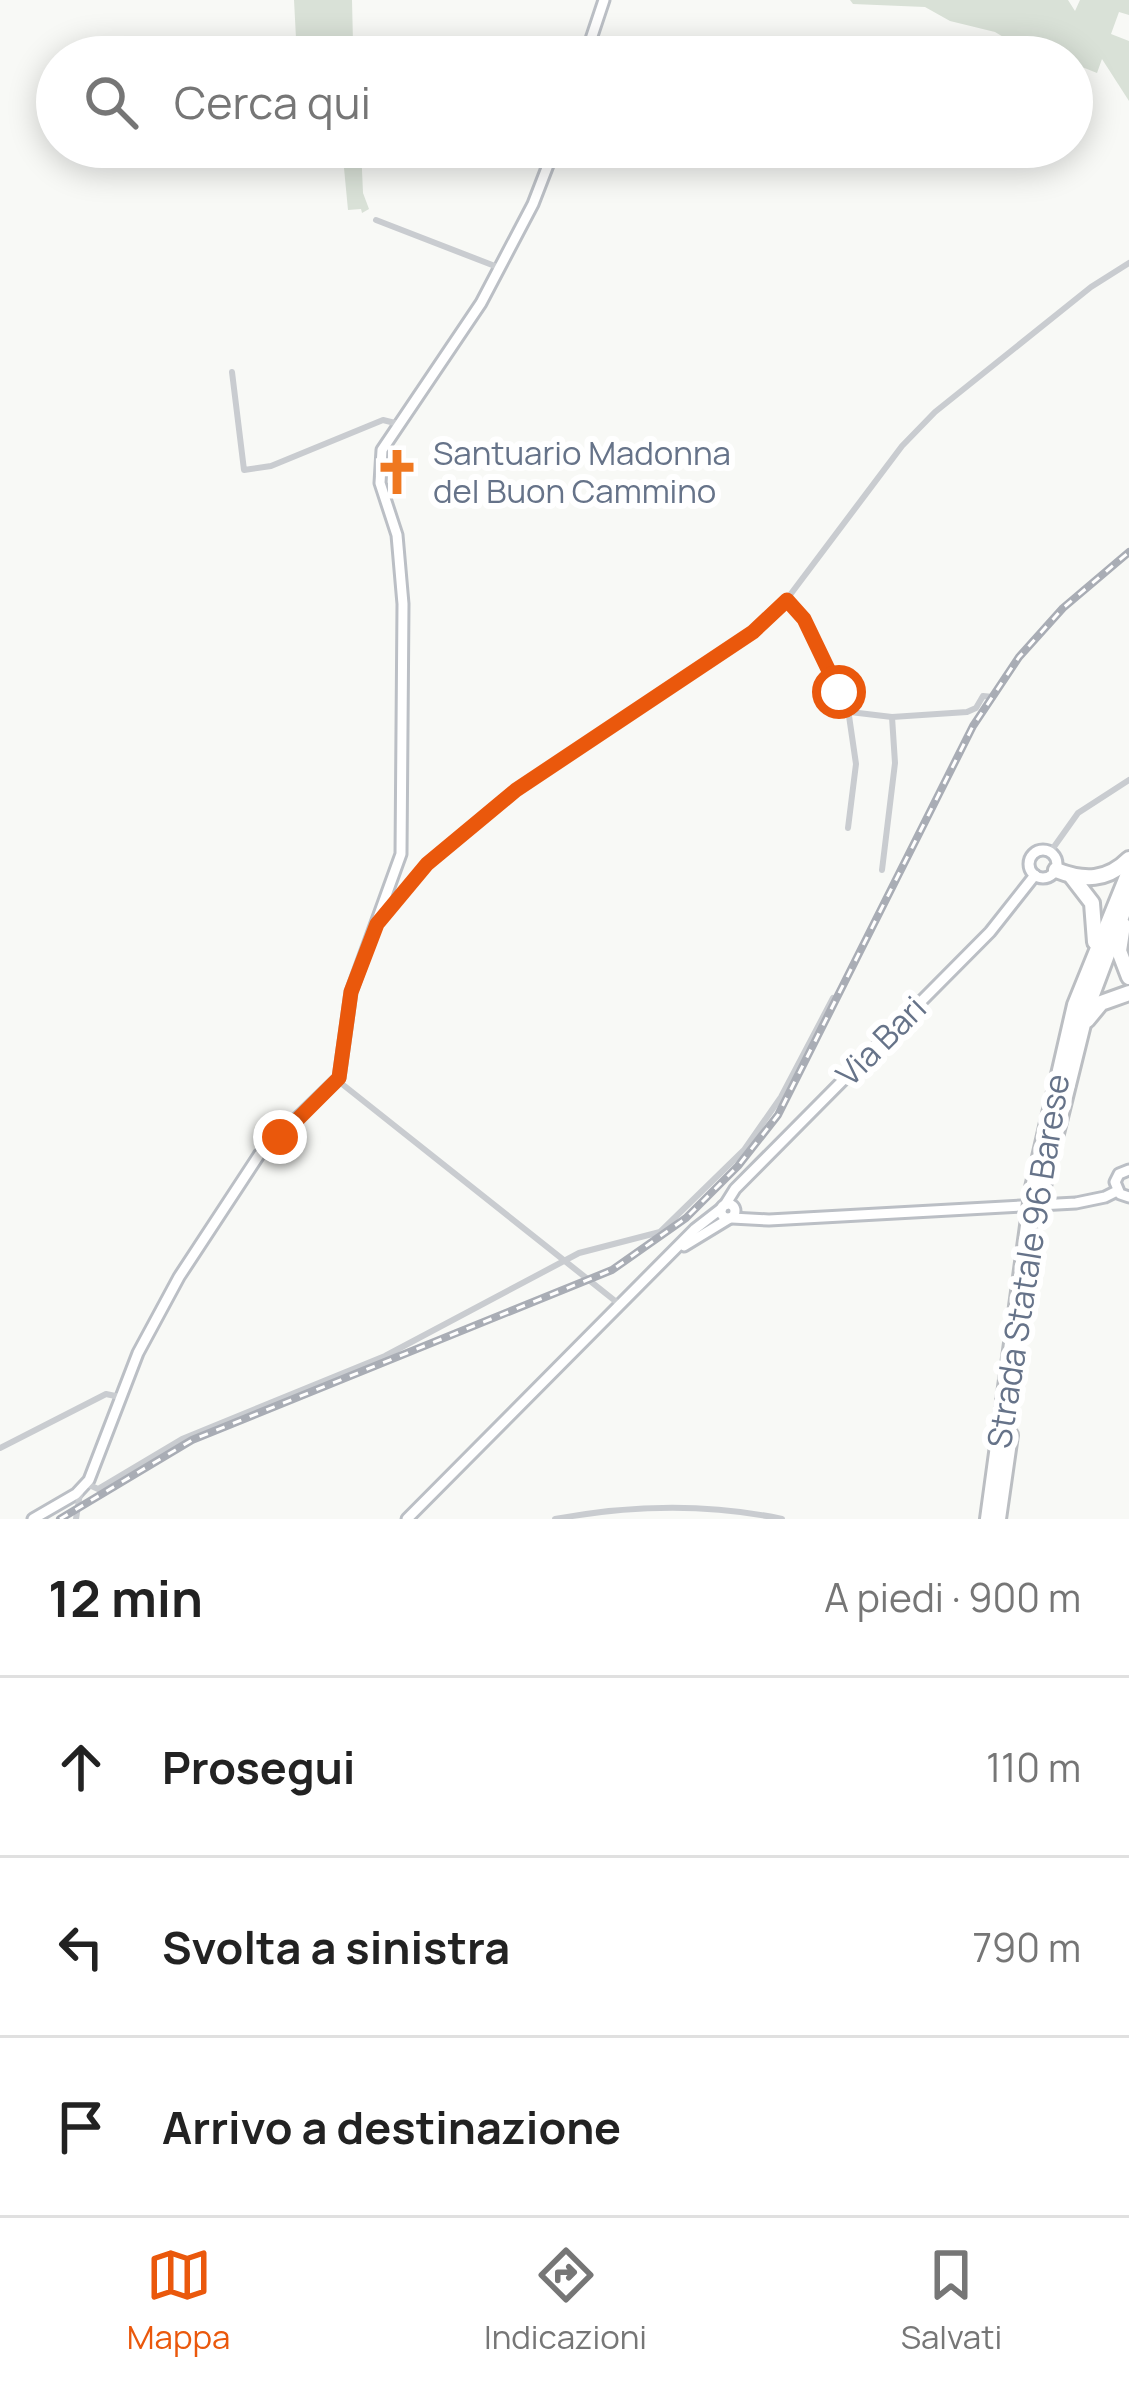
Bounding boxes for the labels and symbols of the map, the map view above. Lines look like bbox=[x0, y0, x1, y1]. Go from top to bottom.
place label: Santuario Madonna del Buon Cammino bbox=[433, 430, 731, 513]
church icon: Santuario Madonna del Buon Cammino bbox=[372, 447, 422, 497]
route start bbox=[812, 665, 866, 719]
street label: Via Bari bbox=[826, 986, 935, 1095]
street label: Strada Statale 96 Barese bbox=[976, 1071, 1079, 1451]
route end bbox=[253, 1110, 307, 1164]

